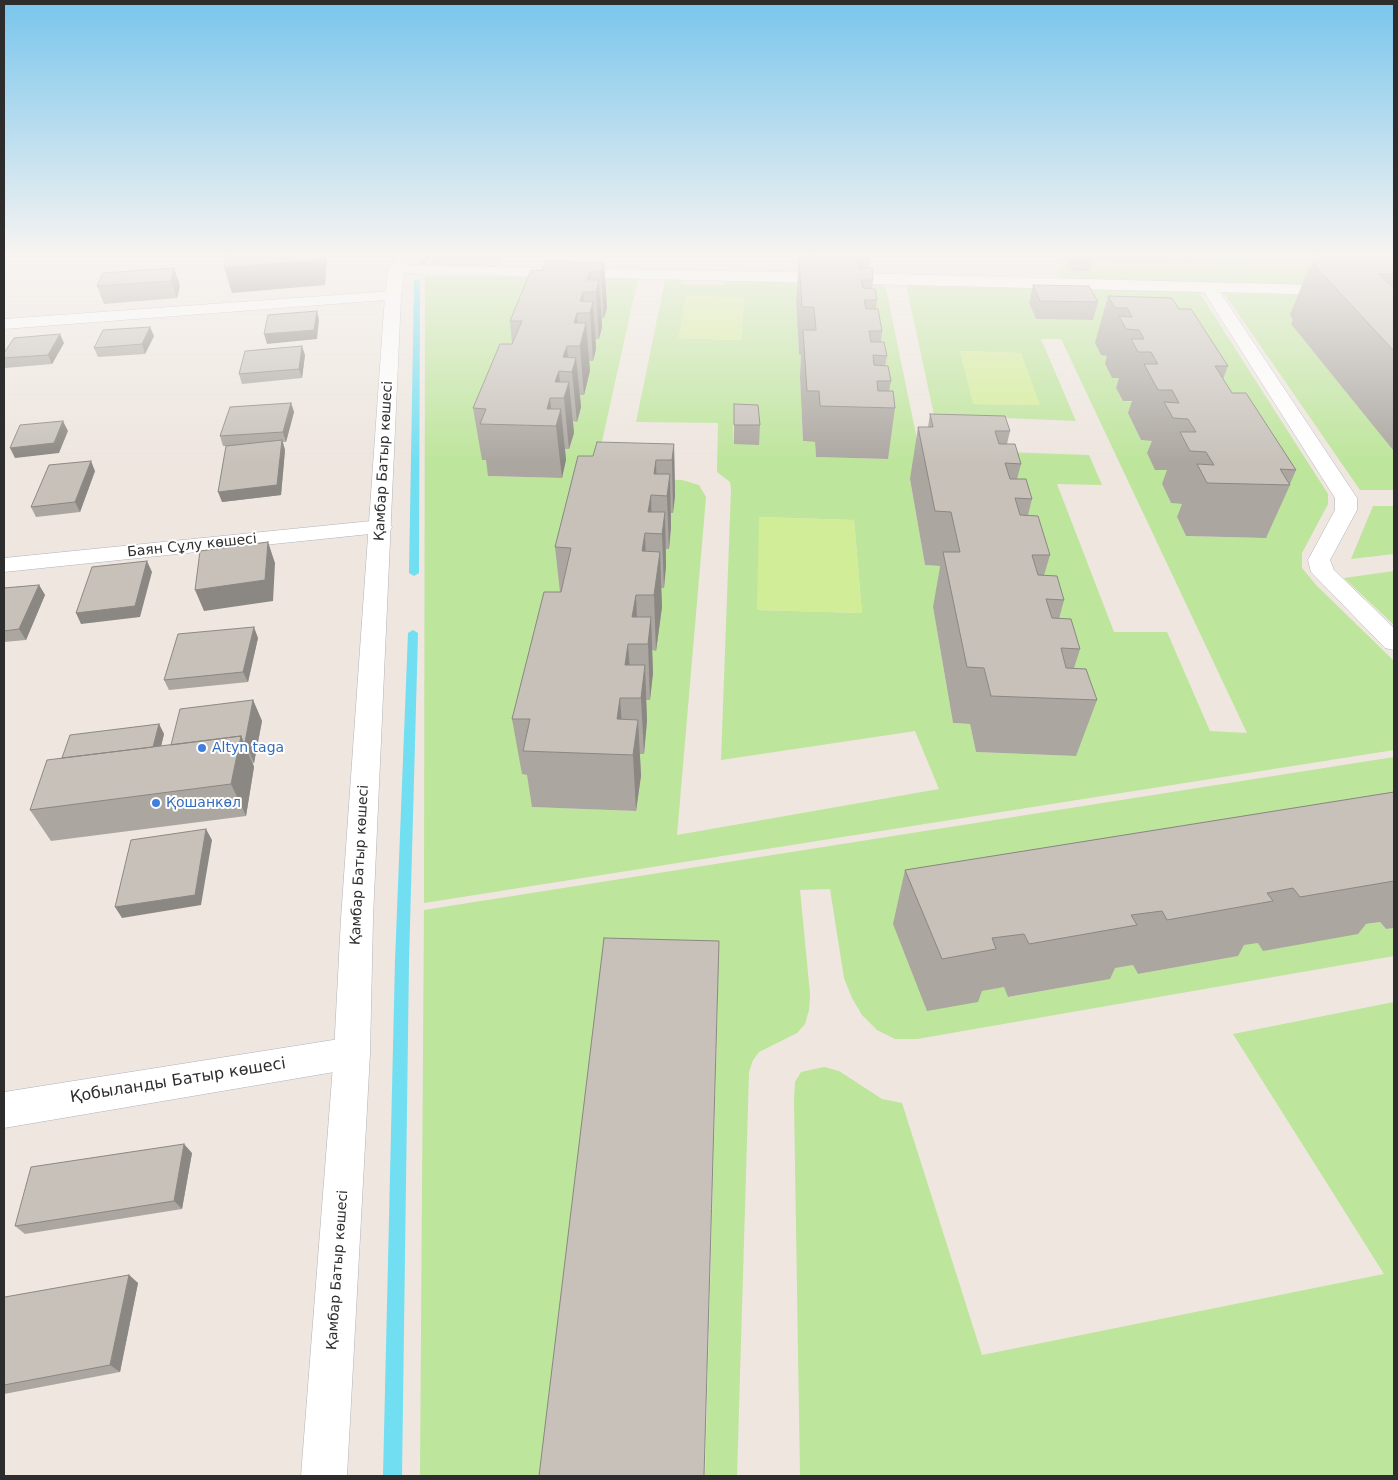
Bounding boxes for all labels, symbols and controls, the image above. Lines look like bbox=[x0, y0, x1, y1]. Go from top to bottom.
street label: Қамбар Батыр көшесі bbox=[371, 380, 397, 542]
street label: Баян Сұлу көшесі bbox=[126, 531, 258, 561]
place label: Altyn taga bbox=[212, 740, 284, 756]
marker: Altyn taga bbox=[196, 742, 208, 754]
street label: Қамбар Батыр көшесі bbox=[347, 784, 373, 946]
place label: Қошанкөл bbox=[166, 795, 241, 811]
marker: Қошанкөл bbox=[150, 797, 162, 809]
street label: Қобыланды Батыр көшесі bbox=[69, 1054, 287, 1108]
street label: Қамбар Батыр көшесі bbox=[324, 1189, 352, 1351]

